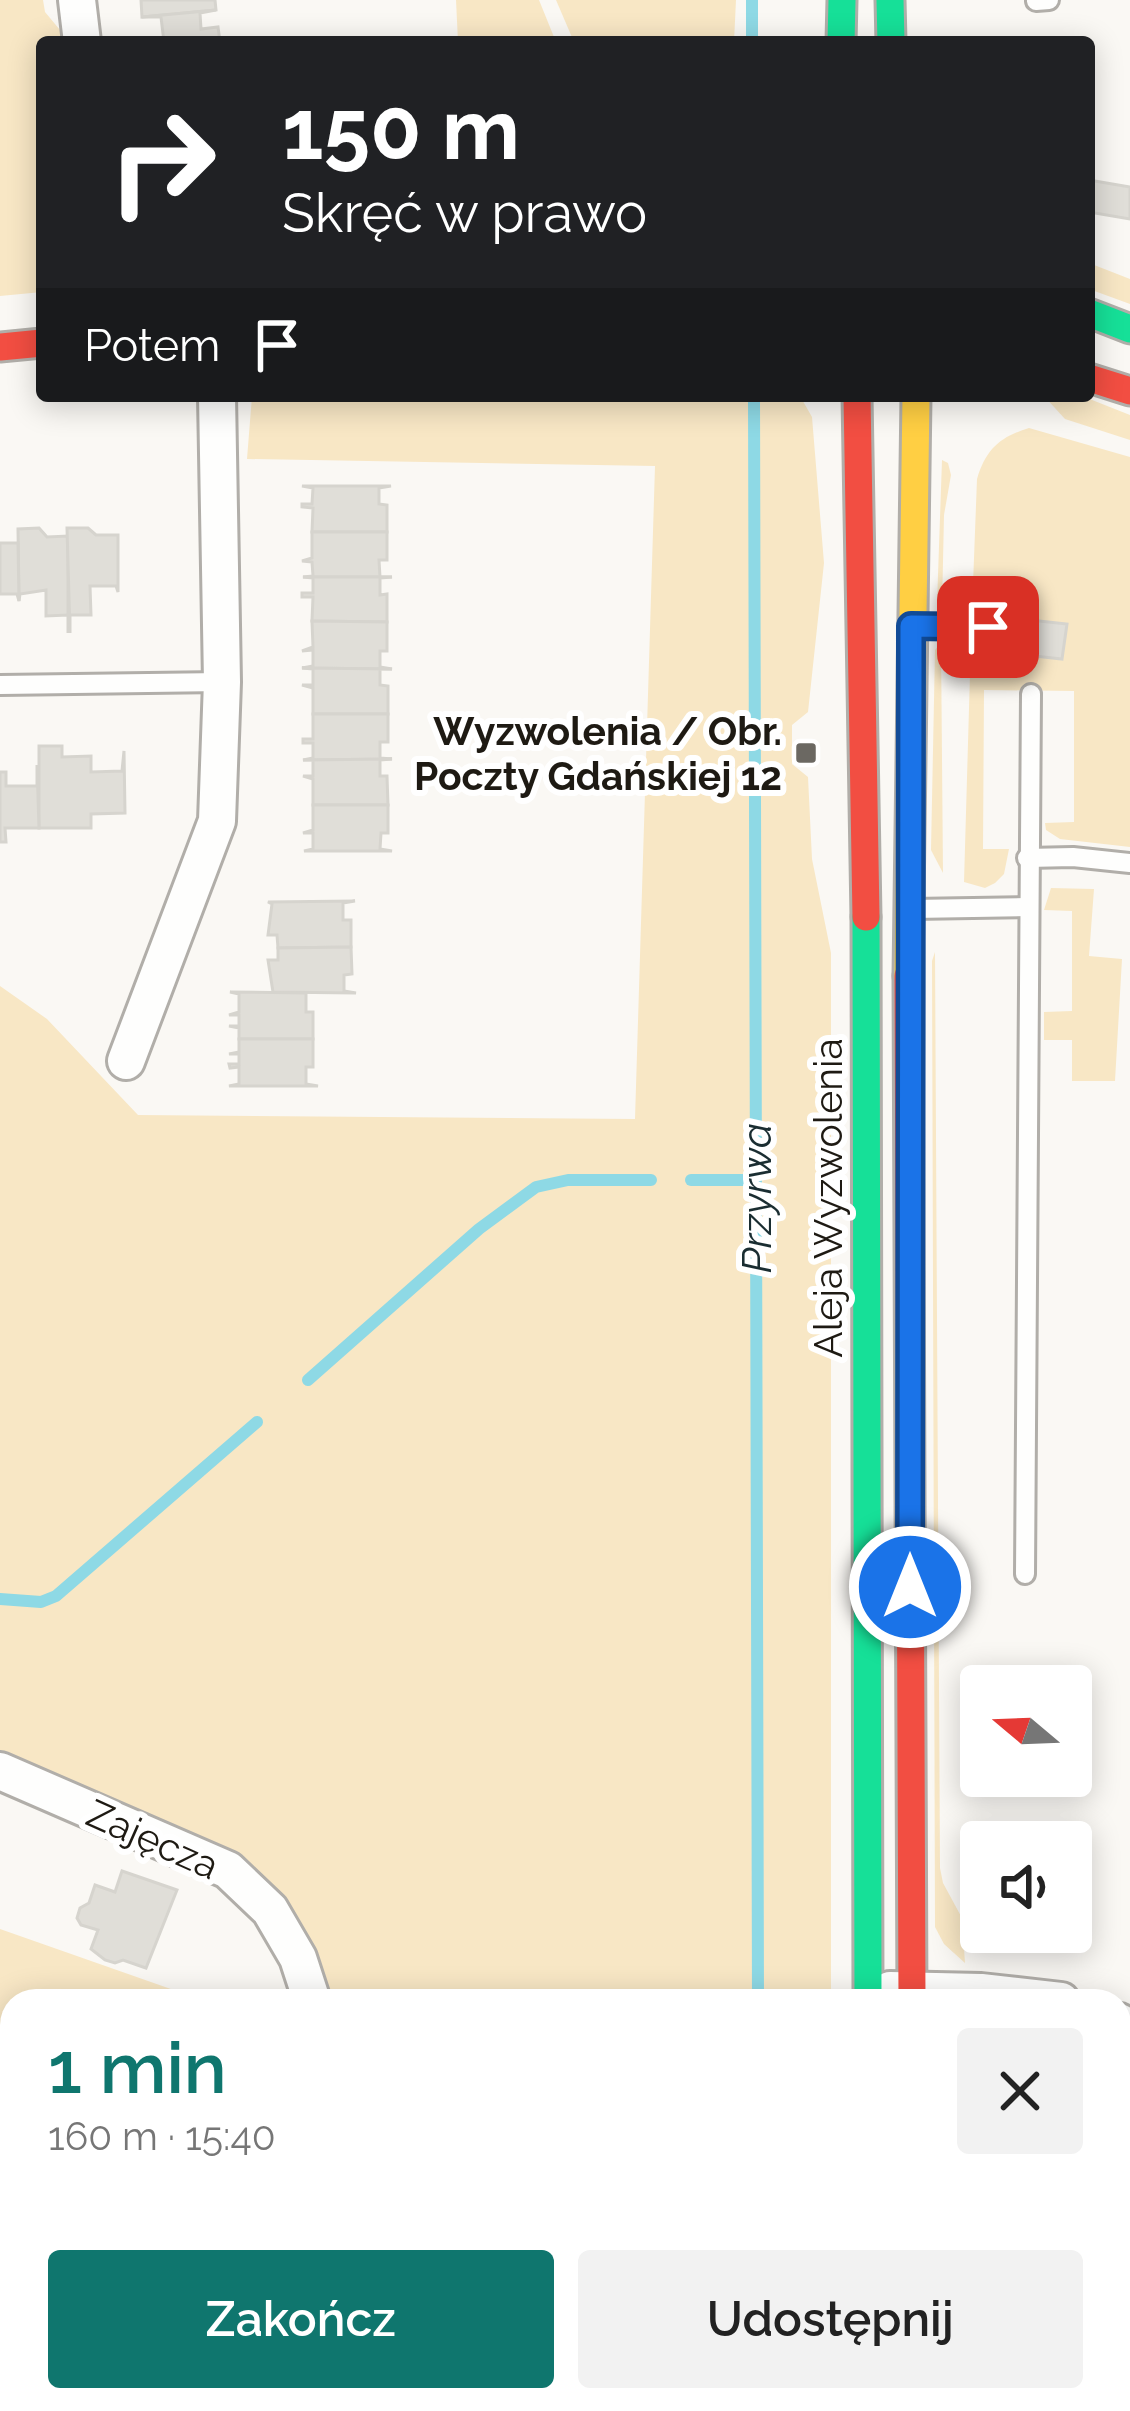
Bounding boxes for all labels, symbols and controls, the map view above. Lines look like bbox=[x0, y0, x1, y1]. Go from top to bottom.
text: 150 m bbox=[282, 80, 520, 179]
icon: right bbox=[84, 84, 240, 240]
text: Skręć w prawo bbox=[282, 181, 647, 245]
icon: arrive bbox=[244, 312, 310, 378]
text: Potem bbox=[84, 319, 220, 372]
pin bbox=[937, 576, 1039, 678]
icon: arrive bbox=[955, 594, 1021, 660]
place label: Wyzwolenia / Obr. Poczty Gdańskiej 12 bbox=[414, 708, 782, 799]
marker: Wyzwolenia / Obr. Poczty Gdańskiej 12 bbox=[793, 740, 819, 766]
street label: Aleja Wyzwolenia bbox=[805, 1038, 851, 1358]
water label: Przyrwa bbox=[732, 1123, 781, 1273]
position arrow bbox=[847, 1524, 973, 1650]
north arrow bbox=[960, 1665, 1092, 1797]
map controls bbox=[960, 1665, 1092, 1953]
street label: Zajęcza bbox=[80, 1790, 226, 1888]
button: sound bbox=[960, 1821, 1092, 1953]
text: 1 min bbox=[48, 2025, 227, 2110]
button: close bbox=[957, 2028, 1083, 2154]
text: 160 m · 15:40 bbox=[48, 2113, 276, 2159]
button: Zakończ bbox=[48, 2250, 554, 2388]
button: Udostępnij bbox=[578, 2250, 1083, 2388]

